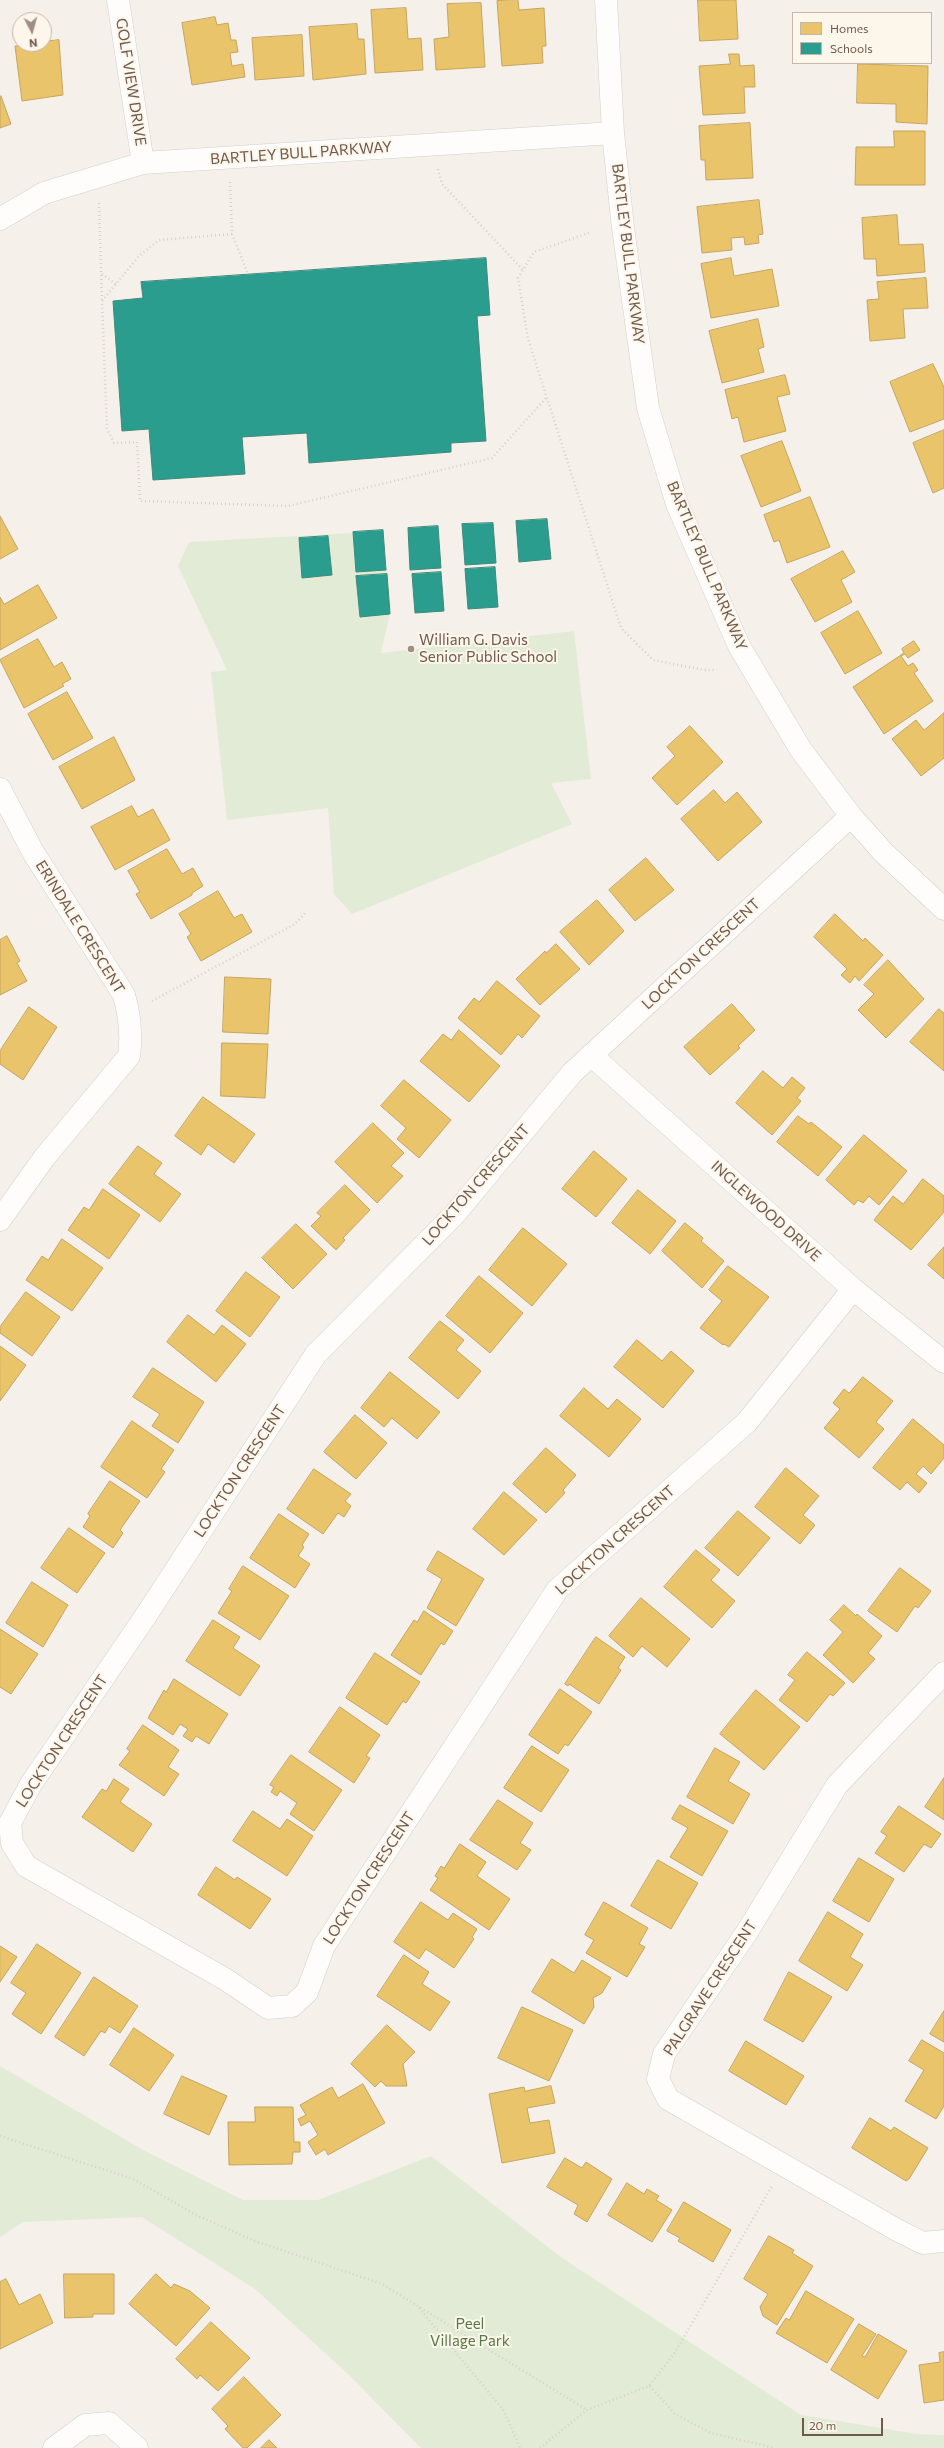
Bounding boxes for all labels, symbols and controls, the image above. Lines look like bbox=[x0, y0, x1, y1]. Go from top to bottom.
north arrow bbox=[12, 12, 52, 52]
legend bbox=[792, 12, 932, 64]
street label: GOLF VIEW DRIVE bbox=[112, 17, 150, 147]
text: Homes bbox=[830, 21, 868, 35]
text: N bbox=[28, 37, 38, 50]
text: Schools bbox=[830, 41, 873, 55]
street label: BARTLEY BULL PARKWAY bbox=[209, 138, 393, 168]
street label: BARTLEY BULL PARKWAY bbox=[608, 162, 648, 346]
street label: BARTLEY BULL PARKWAY bbox=[663, 479, 751, 653]
place label: William G. Davis Senior Public School bbox=[419, 631, 557, 666]
marker: William G. Davis Senior Public School bbox=[406, 644, 416, 654]
street label: ERINDALE CRESCENT bbox=[32, 857, 128, 997]
street label: LOCKTON CRESCENT bbox=[638, 895, 764, 1013]
street label: LOCKTON CRESCENT bbox=[418, 1121, 534, 1249]
street label: INGLEWOOD DRIVE bbox=[707, 1157, 825, 1265]
street label: LOCKTON CRESCENT bbox=[190, 1401, 290, 1541]
street label: LOCKTON CRESCENT bbox=[552, 1482, 678, 1598]
street label: LOCKTON CRESCENT bbox=[12, 1671, 112, 1811]
street label: LOCKTON CRESCENT bbox=[319, 1808, 419, 1948]
street label: PALGRAVE CRESCENT bbox=[659, 1917, 761, 2059]
park label: Peel Village Park bbox=[430, 2315, 510, 2350]
scale bar bbox=[804, 2410, 885, 2436]
text: 20 m bbox=[809, 2418, 836, 2432]

